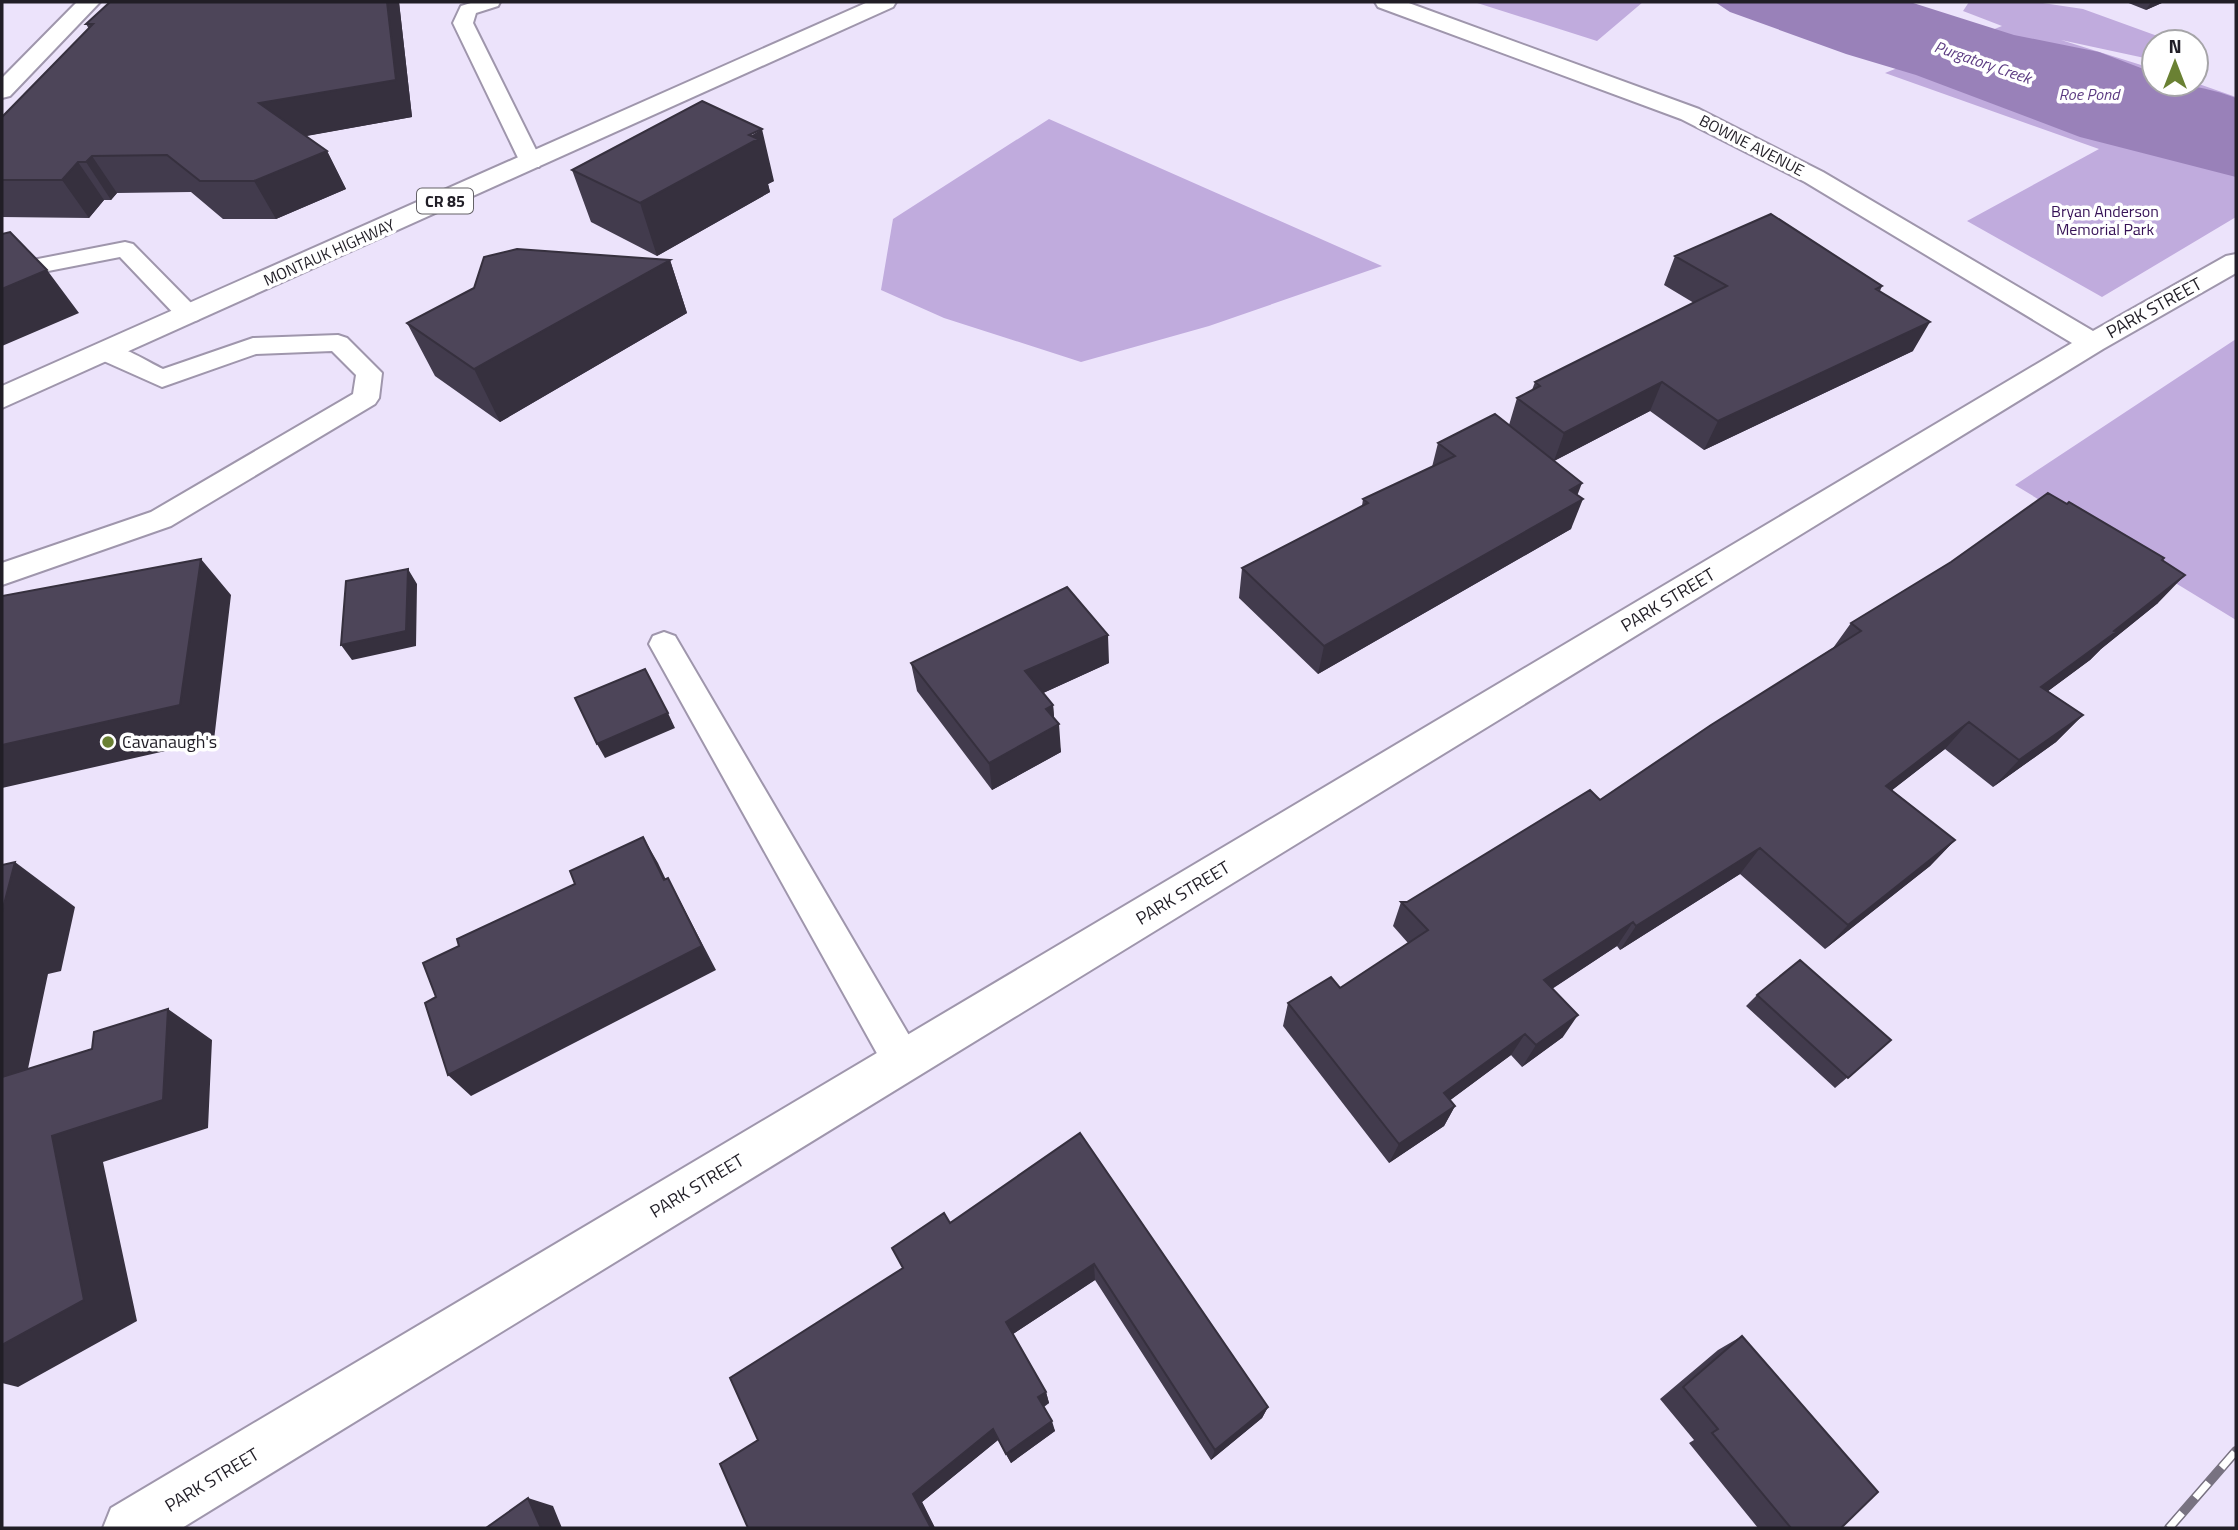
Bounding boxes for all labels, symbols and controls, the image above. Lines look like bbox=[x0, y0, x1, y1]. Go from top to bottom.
north arrow bbox=[2140, 28, 2210, 98]
text: N bbox=[2168, 31, 2182, 60]
water label: Purgatory Creek bbox=[1931, 34, 2036, 90]
water label: Roe Pond bbox=[2059, 82, 2121, 106]
street label: BOWNE AVENUE bbox=[1695, 108, 1809, 182]
road number: CR 85 bbox=[417, 188, 473, 214]
park label: Bryan Anderson Memorial Park bbox=[2051, 199, 2159, 241]
street label: MONTAUK HIGHWAY bbox=[260, 212, 399, 292]
street label: PARK STREET bbox=[2101, 270, 2207, 345]
street label: PARK STREET bbox=[1615, 560, 1721, 638]
place label: Cavanaugh's bbox=[122, 728, 217, 755]
marker: Cavanaugh's bbox=[100, 734, 116, 750]
street label: PARK STREET bbox=[1130, 853, 1236, 931]
street label: PARK STREET bbox=[644, 1146, 750, 1224]
street label: PARK STREET bbox=[159, 1440, 265, 1518]

